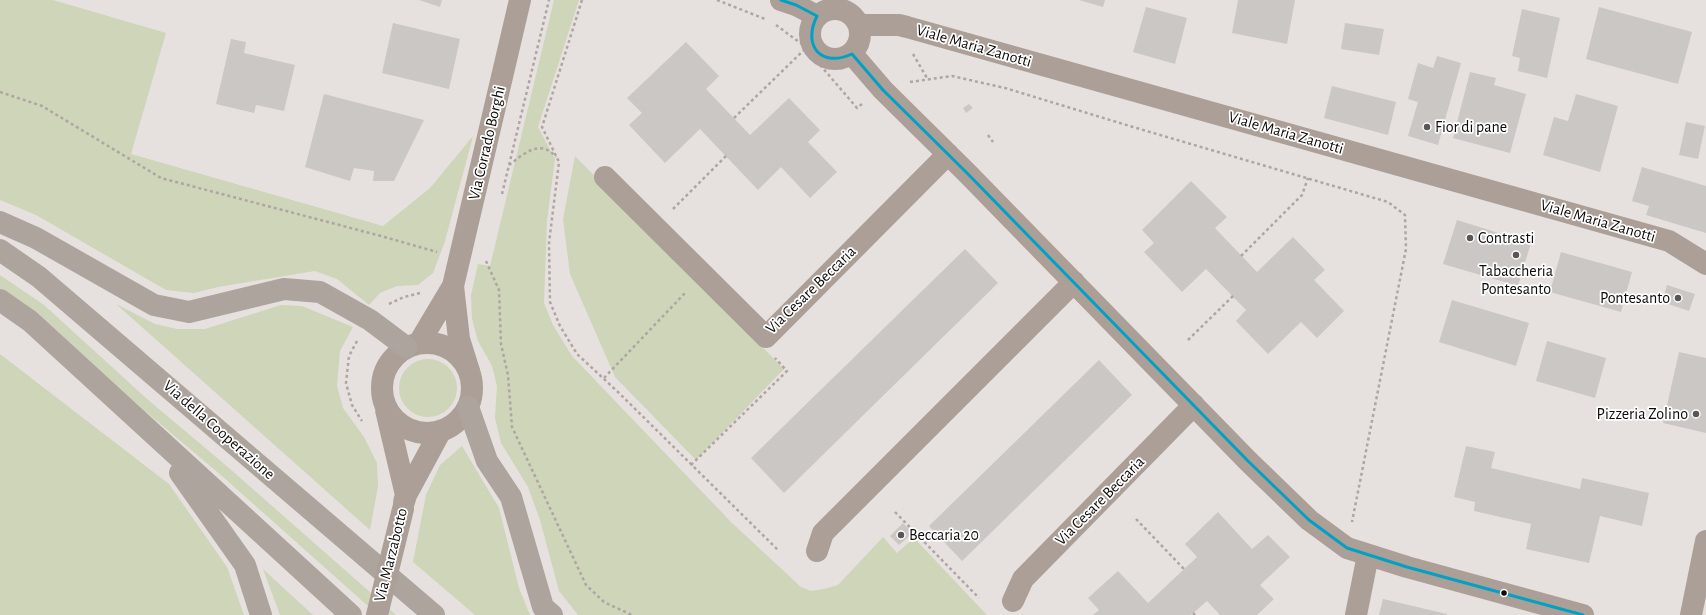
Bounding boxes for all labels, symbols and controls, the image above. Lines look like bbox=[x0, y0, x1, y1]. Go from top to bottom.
street label: Viale Maria Zanotti bbox=[914, 20, 1034, 72]
street label: Via Corrado Borghi bbox=[465, 84, 509, 202]
street label: Viale Maria Zanotti bbox=[1226, 107, 1346, 159]
place label: Fior di pane bbox=[1435, 117, 1507, 137]
marker: Fior di pane bbox=[1422, 122, 1432, 132]
street label: Viale Maria Zanotti bbox=[1538, 195, 1658, 247]
place label: Contrasti bbox=[1478, 228, 1534, 248]
marker: Contrasti bbox=[1465, 233, 1475, 243]
street label: Via Cesare Beccaria bbox=[762, 242, 860, 338]
marker: Tabaccheria Pontesanto bbox=[1511, 250, 1521, 260]
place label: Tabaccheria Pontesanto bbox=[1479, 261, 1553, 299]
place label: Pontesanto bbox=[1600, 288, 1670, 308]
marker: Pontesanto bbox=[1673, 293, 1683, 303]
street label: Via della Cooperazione bbox=[159, 376, 279, 484]
place label: Pizzeria Zolino bbox=[1597, 404, 1688, 424]
marker: Pizzeria Zolino bbox=[1691, 409, 1701, 419]
street label: Via Cesare Beccaria bbox=[1051, 452, 1149, 550]
street label: Via Marzabotto bbox=[370, 506, 412, 604]
place label: Beccaria 20 bbox=[909, 525, 979, 545]
marker: Beccaria 20 bbox=[896, 530, 906, 540]
unlabelled marker bbox=[1499, 588, 1509, 598]

